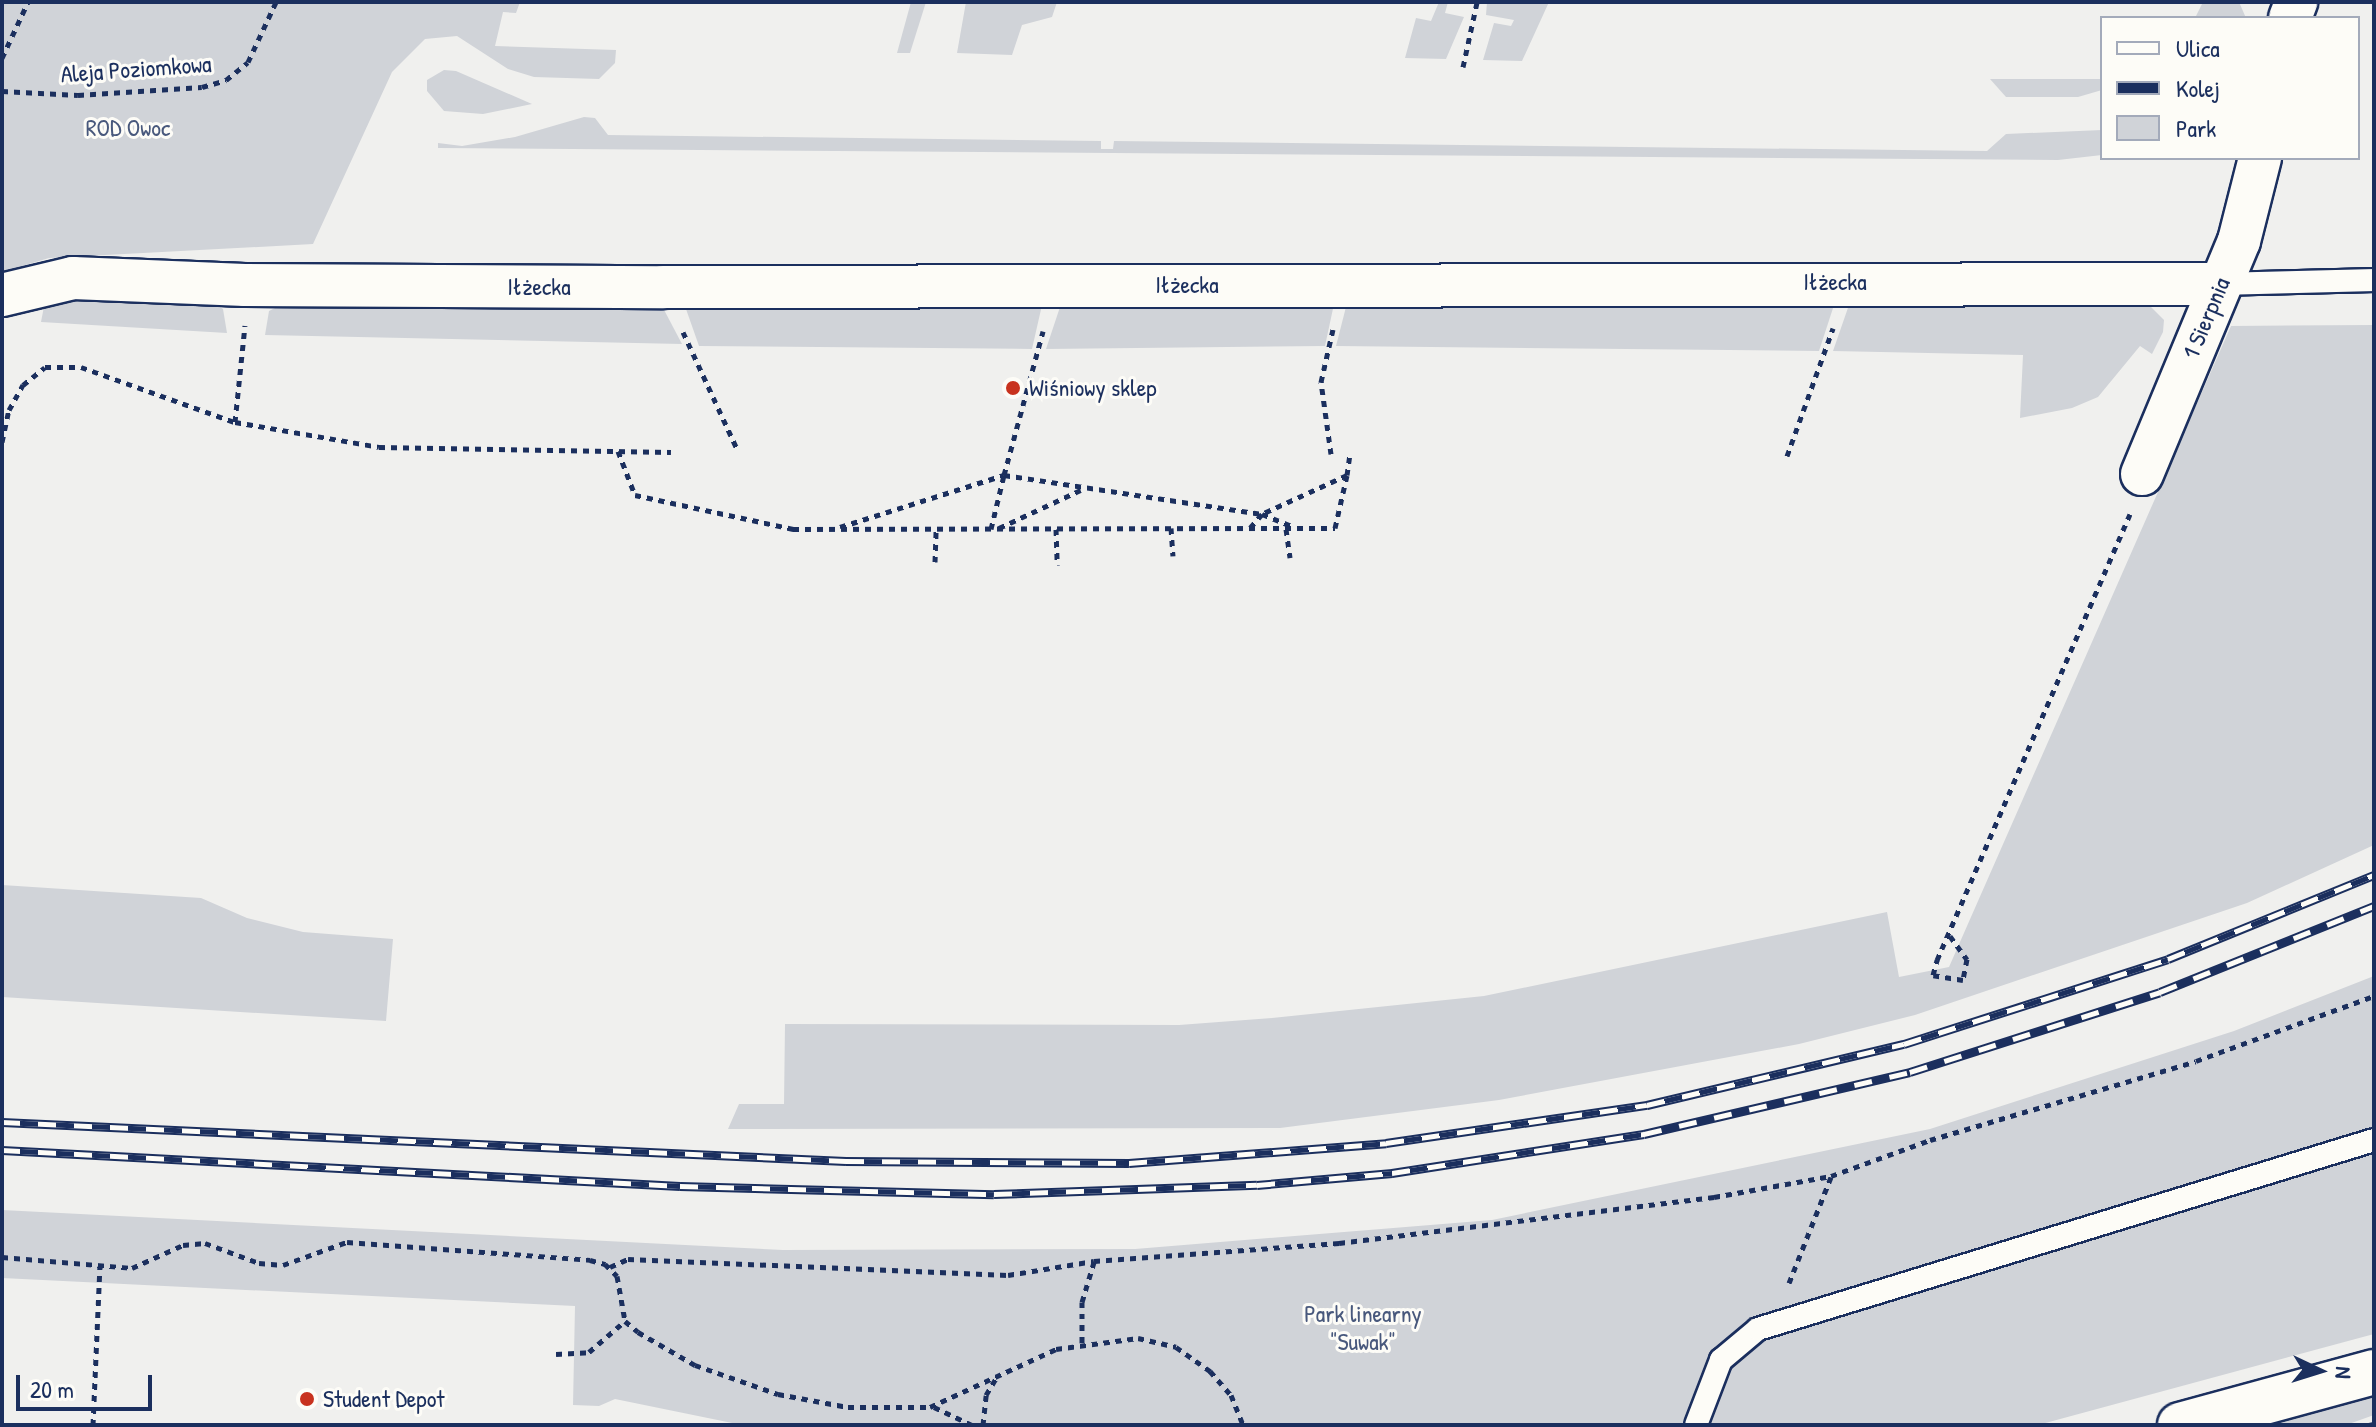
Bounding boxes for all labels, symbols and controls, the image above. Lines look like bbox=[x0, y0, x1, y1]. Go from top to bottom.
legend bbox=[2100, 16, 2360, 160]
text: Ulica bbox=[2176, 32, 2220, 64]
street label: Aleja Poziomkowa bbox=[60, 49, 212, 89]
text: Kolej bbox=[2176, 72, 2220, 104]
text: Park bbox=[2176, 112, 2216, 144]
park label: ROD Owoc bbox=[86, 114, 170, 142]
street label: Iłżecka bbox=[1803, 268, 1867, 296]
street label: Iłżecka bbox=[1155, 271, 1219, 299]
street label: Iłżecka bbox=[507, 273, 571, 301]
street label: 1 Sierpnia bbox=[2176, 273, 2236, 363]
place label: Wiśniowy sklep bbox=[1029, 374, 1156, 402]
marker: Wiśniowy sklep bbox=[1004, 379, 1022, 397]
park label: Park linearny "Suwak" bbox=[1304, 1300, 1422, 1356]
north arrow bbox=[2280, 1331, 2360, 1411]
scale bar bbox=[20, 1359, 156, 1409]
text: N bbox=[2329, 1366, 2359, 1380]
text: 20 m bbox=[30, 1373, 74, 1405]
place label: Student Depot bbox=[323, 1385, 445, 1413]
marker: Student Depot bbox=[298, 1390, 316, 1408]

